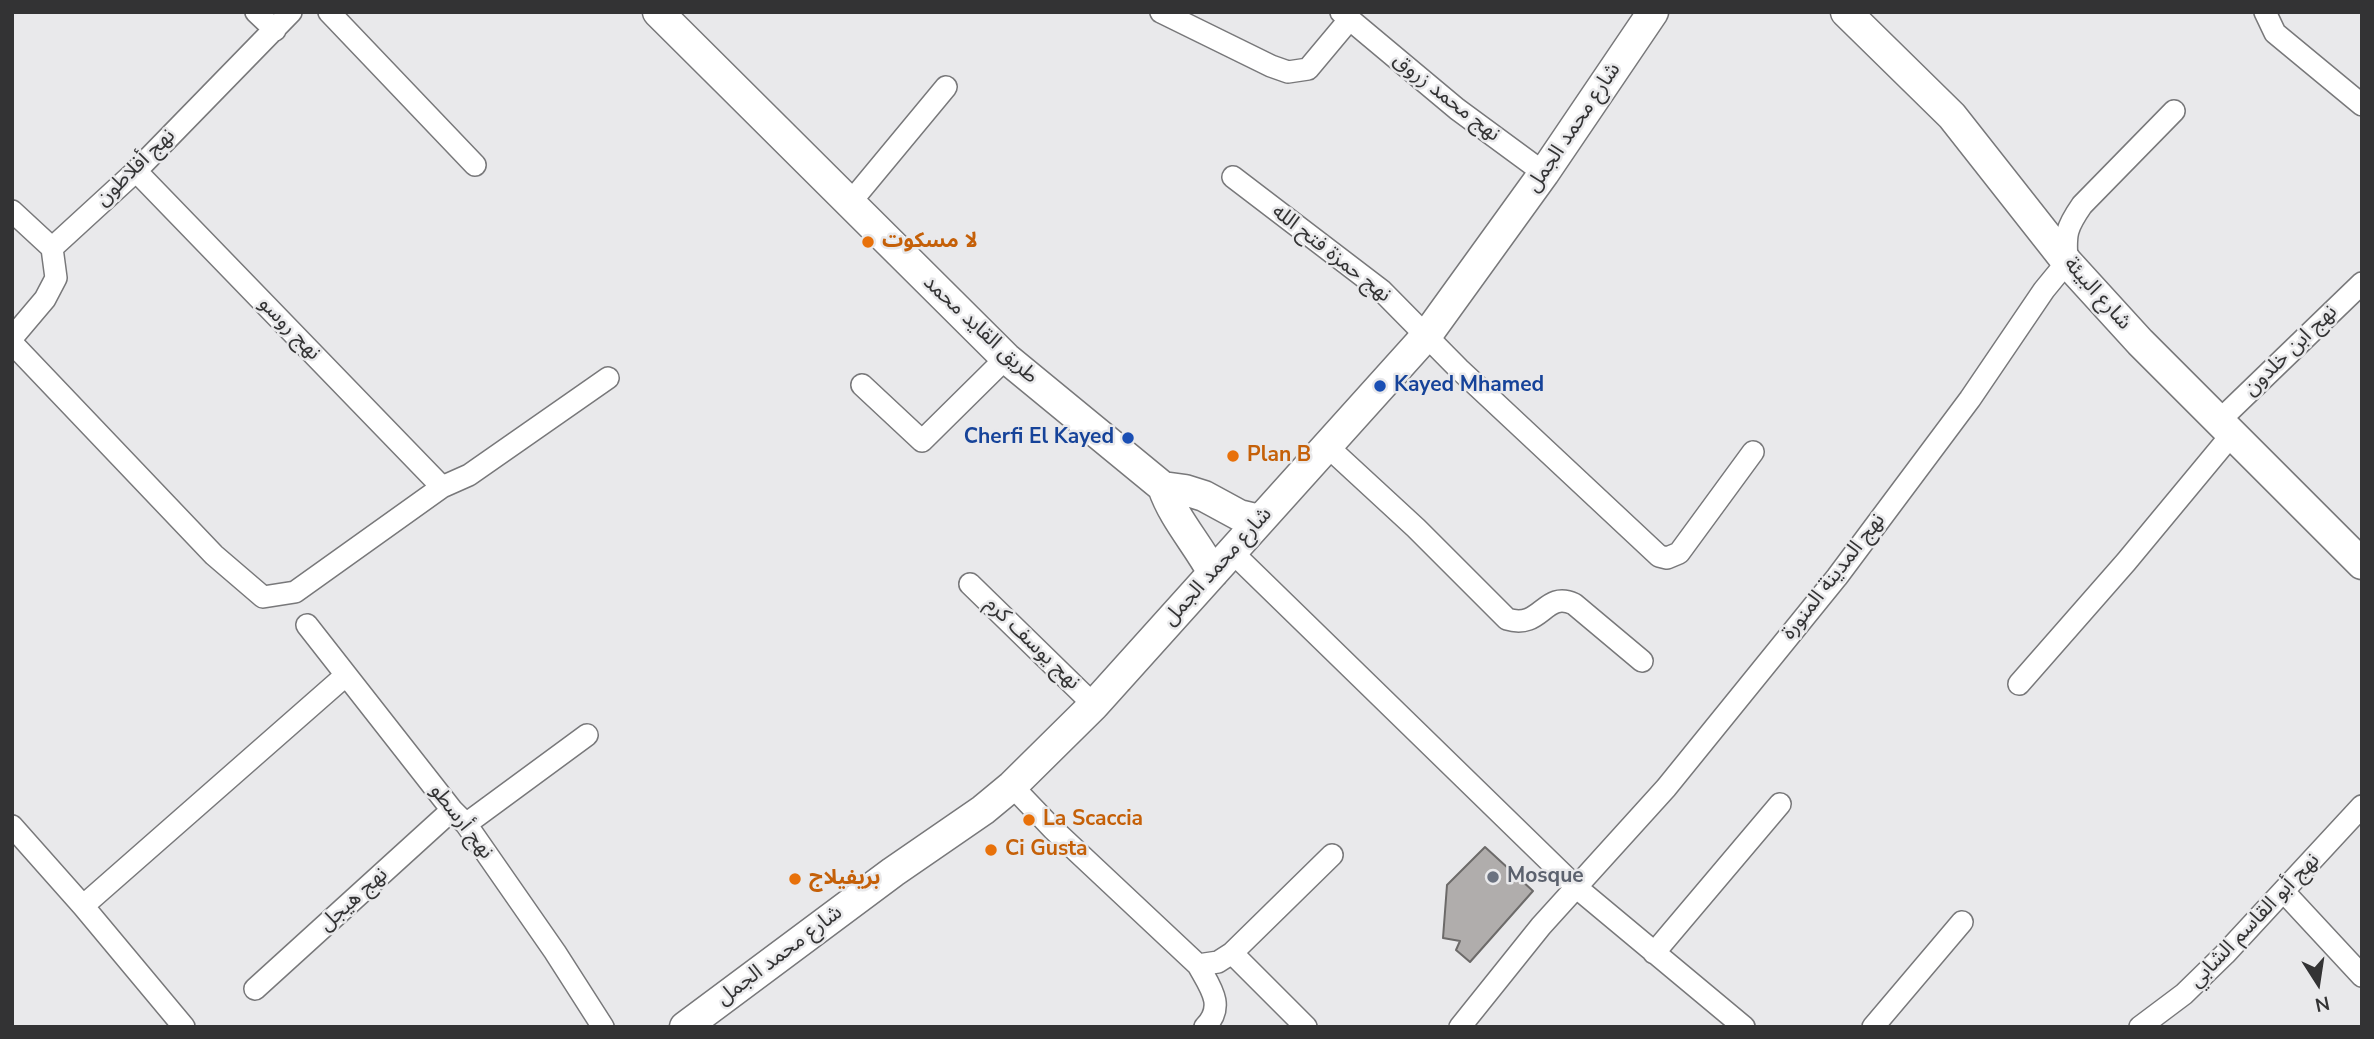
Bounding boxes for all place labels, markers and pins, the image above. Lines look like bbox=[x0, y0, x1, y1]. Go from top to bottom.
place label: لا مسكوت bbox=[882, 229, 978, 255]
marker: لا مسكوت bbox=[860, 234, 876, 250]
place label: Kayed Mhamed bbox=[1394, 373, 1544, 399]
marker: Kayed Mhamed bbox=[1372, 378, 1388, 394]
place label: Cherfi El Kayed bbox=[964, 425, 1114, 451]
marker: Cherfi El Kayed bbox=[1120, 430, 1136, 446]
place label: Plan B bbox=[1247, 443, 1311, 469]
marker: Plan B bbox=[1225, 448, 1241, 464]
place label: La Scaccia bbox=[1043, 807, 1143, 833]
marker: La Scaccia bbox=[1021, 812, 1037, 828]
place label: Ci Gusta bbox=[1005, 837, 1088, 863]
marker: Ci Gusta bbox=[983, 842, 999, 858]
place label: Mosque bbox=[1507, 864, 1584, 890]
place label: بريفيلاج bbox=[809, 866, 880, 892]
marker: Mosque bbox=[1485, 869, 1501, 885]
marker: بريفيلاج bbox=[787, 871, 803, 887]

